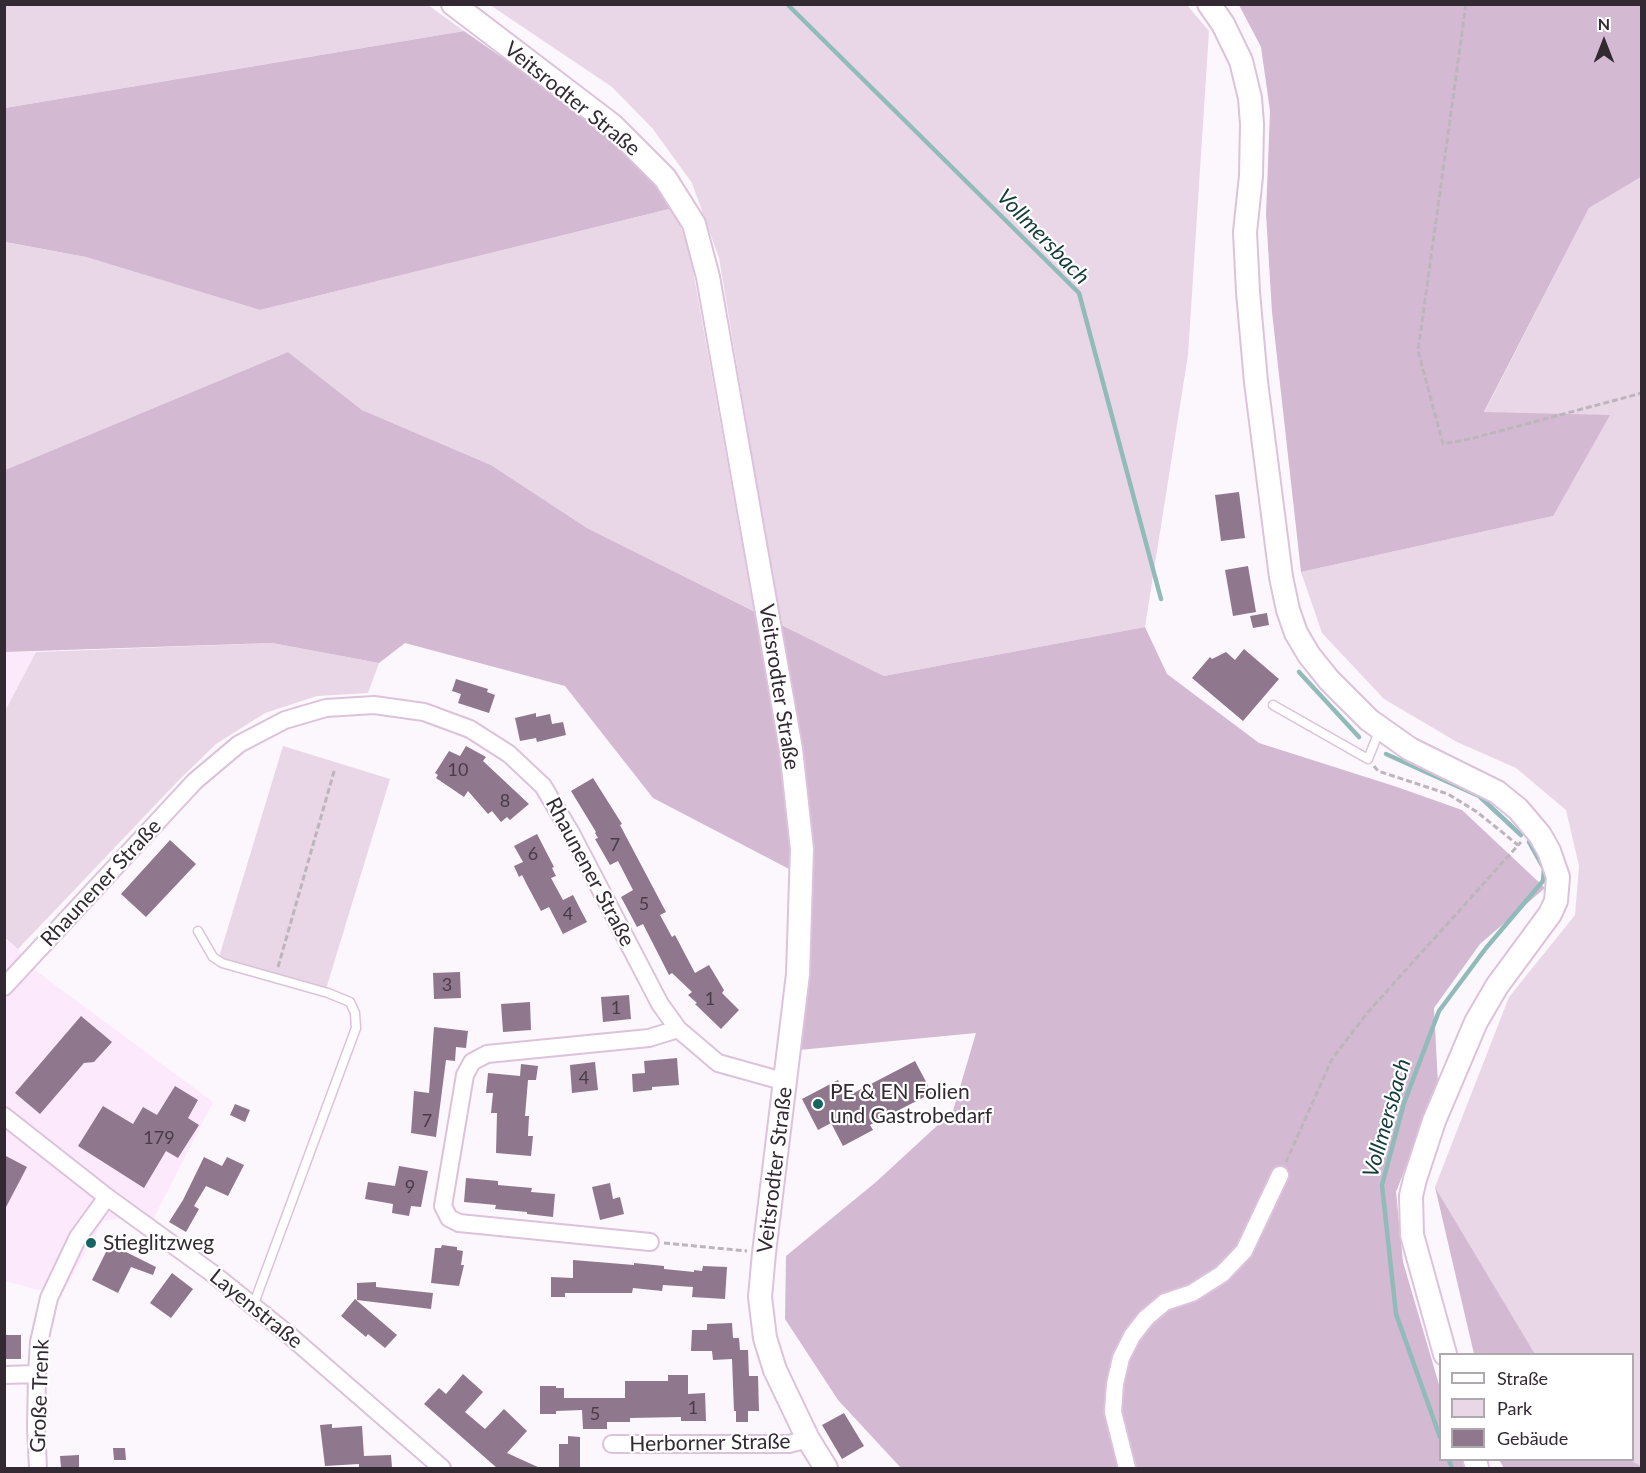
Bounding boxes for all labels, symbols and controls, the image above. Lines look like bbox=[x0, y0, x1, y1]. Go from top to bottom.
north arrow bbox=[1574, 12, 1634, 72]
text: N bbox=[1598, 14, 1610, 33]
street label: Veitsrodter Straße bbox=[499, 37, 645, 161]
water label: Vollmersbach bbox=[991, 184, 1095, 290]
street label: Veitsrodter Straße bbox=[753, 602, 805, 772]
house number: 10 bbox=[448, 759, 468, 781]
house number: 8 bbox=[500, 790, 510, 812]
street label: Rhaunener Straße bbox=[540, 793, 640, 951]
street label: Rhaunener Straße bbox=[35, 814, 167, 952]
house number: 7 bbox=[610, 834, 620, 856]
house number: 6 bbox=[528, 843, 538, 865]
house number: 5 bbox=[639, 893, 649, 915]
house number: 4 bbox=[563, 903, 573, 925]
house number: 3 bbox=[442, 974, 452, 996]
house number: 1 bbox=[705, 988, 715, 1010]
house number: 1 bbox=[611, 997, 621, 1019]
water label: Vollmersbach bbox=[1357, 1056, 1417, 1180]
house number: 4 bbox=[579, 1067, 589, 1089]
place label: PE & EN Folien und Gastrobedarf bbox=[830, 1079, 992, 1129]
street label: Veitsrodter Straße bbox=[752, 1085, 798, 1255]
marker: PE & EN Folien und Gastrobedarf bbox=[811, 1097, 825, 1111]
house number: 7 bbox=[422, 1110, 432, 1132]
house number: 179 bbox=[143, 1127, 175, 1149]
house number: 9 bbox=[405, 1176, 415, 1198]
place label: Stieglitzweg bbox=[103, 1230, 214, 1256]
marker: Stieglitzweg bbox=[84, 1236, 98, 1250]
street label: Layenstraße bbox=[205, 1264, 307, 1354]
street label: Große Trenk bbox=[25, 1339, 55, 1453]
legend bbox=[1439, 1353, 1634, 1461]
text: Straße bbox=[1497, 1367, 1548, 1389]
house number: 1 bbox=[688, 1397, 698, 1419]
text: Park bbox=[1497, 1397, 1532, 1419]
house number: 5 bbox=[590, 1403, 600, 1425]
text: Gebäude bbox=[1497, 1427, 1568, 1449]
street label: Herborner Straße bbox=[629, 1429, 791, 1457]

